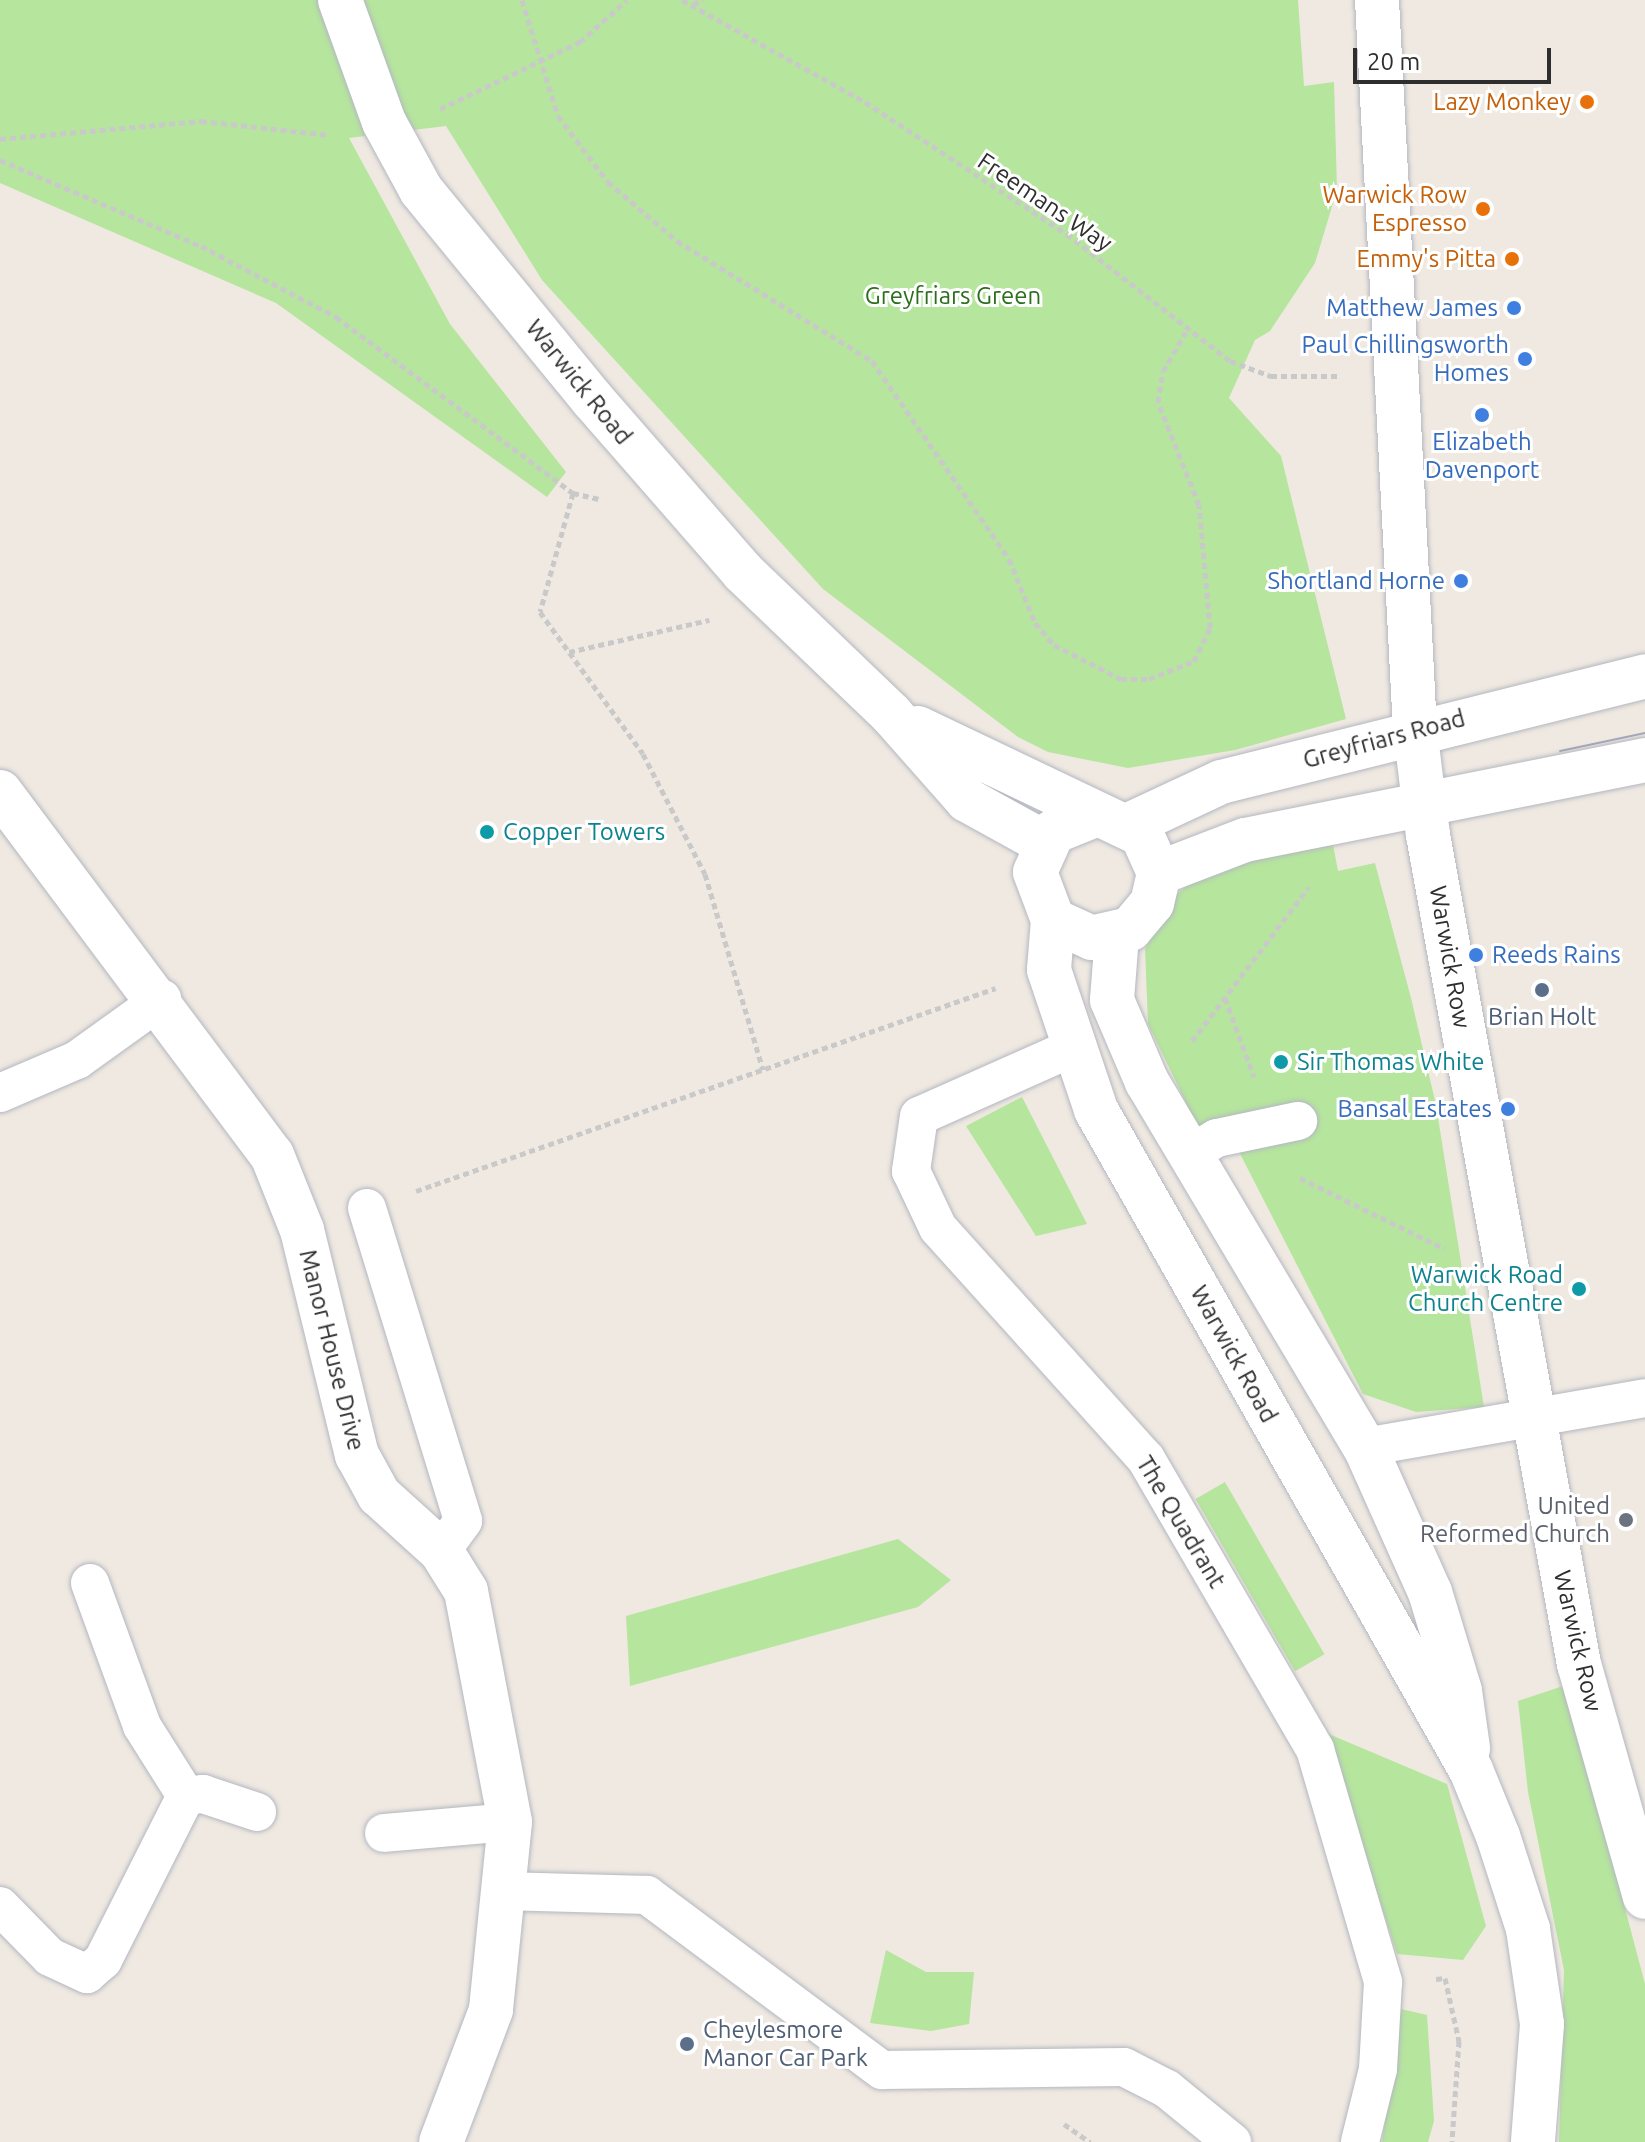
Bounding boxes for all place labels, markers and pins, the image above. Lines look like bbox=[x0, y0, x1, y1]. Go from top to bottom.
place label: Lazy Monkey bbox=[1433, 88, 1571, 116]
marker: Lazy Monkey bbox=[1578, 93, 1596, 111]
place label: Warwick Row Espresso bbox=[1323, 181, 1467, 237]
marker: Warwick Row Espresso bbox=[1474, 200, 1492, 218]
place label: Emmy's Pitta bbox=[1357, 245, 1496, 273]
marker: Emmy's Pitta bbox=[1503, 250, 1521, 268]
place label: Matthew James bbox=[1326, 294, 1498, 322]
marker: Matthew James bbox=[1505, 299, 1523, 317]
place label: Paul Chillingsworth Homes bbox=[1302, 331, 1509, 387]
marker: Paul Chillingsworth Homes bbox=[1516, 350, 1534, 368]
marker: Elizabeth Davenport bbox=[1473, 406, 1491, 424]
place label: Elizabeth Davenport bbox=[1425, 428, 1539, 484]
place label: Shortland Horne bbox=[1267, 567, 1445, 595]
marker: Shortland Horne bbox=[1452, 572, 1470, 590]
place label: Copper Towers bbox=[503, 818, 665, 846]
marker: Copper Towers bbox=[478, 823, 496, 841]
place label: Reeds Rains bbox=[1492, 941, 1621, 969]
marker: Reeds Rains bbox=[1467, 946, 1485, 964]
marker: Brian Holt bbox=[1533, 981, 1551, 999]
place label: Brian Holt bbox=[1488, 1003, 1596, 1031]
place label: Sir Thomas White bbox=[1297, 1048, 1484, 1076]
marker: Sir Thomas White bbox=[1272, 1053, 1290, 1071]
place label: Bansal Estates bbox=[1338, 1095, 1492, 1123]
marker: Bansal Estates bbox=[1499, 1100, 1517, 1118]
place label: Warwick Road Church Centre bbox=[1408, 1261, 1563, 1317]
marker: Warwick Road Church Centre bbox=[1570, 1280, 1588, 1298]
place label: United Reformed Church bbox=[1420, 1492, 1610, 1548]
marker: United Reformed Church bbox=[1617, 1511, 1635, 1529]
place label: Cheylesmore Manor Car Park bbox=[703, 2016, 868, 2072]
marker: Cheylesmore Manor Car Park bbox=[678, 2035, 696, 2053]

